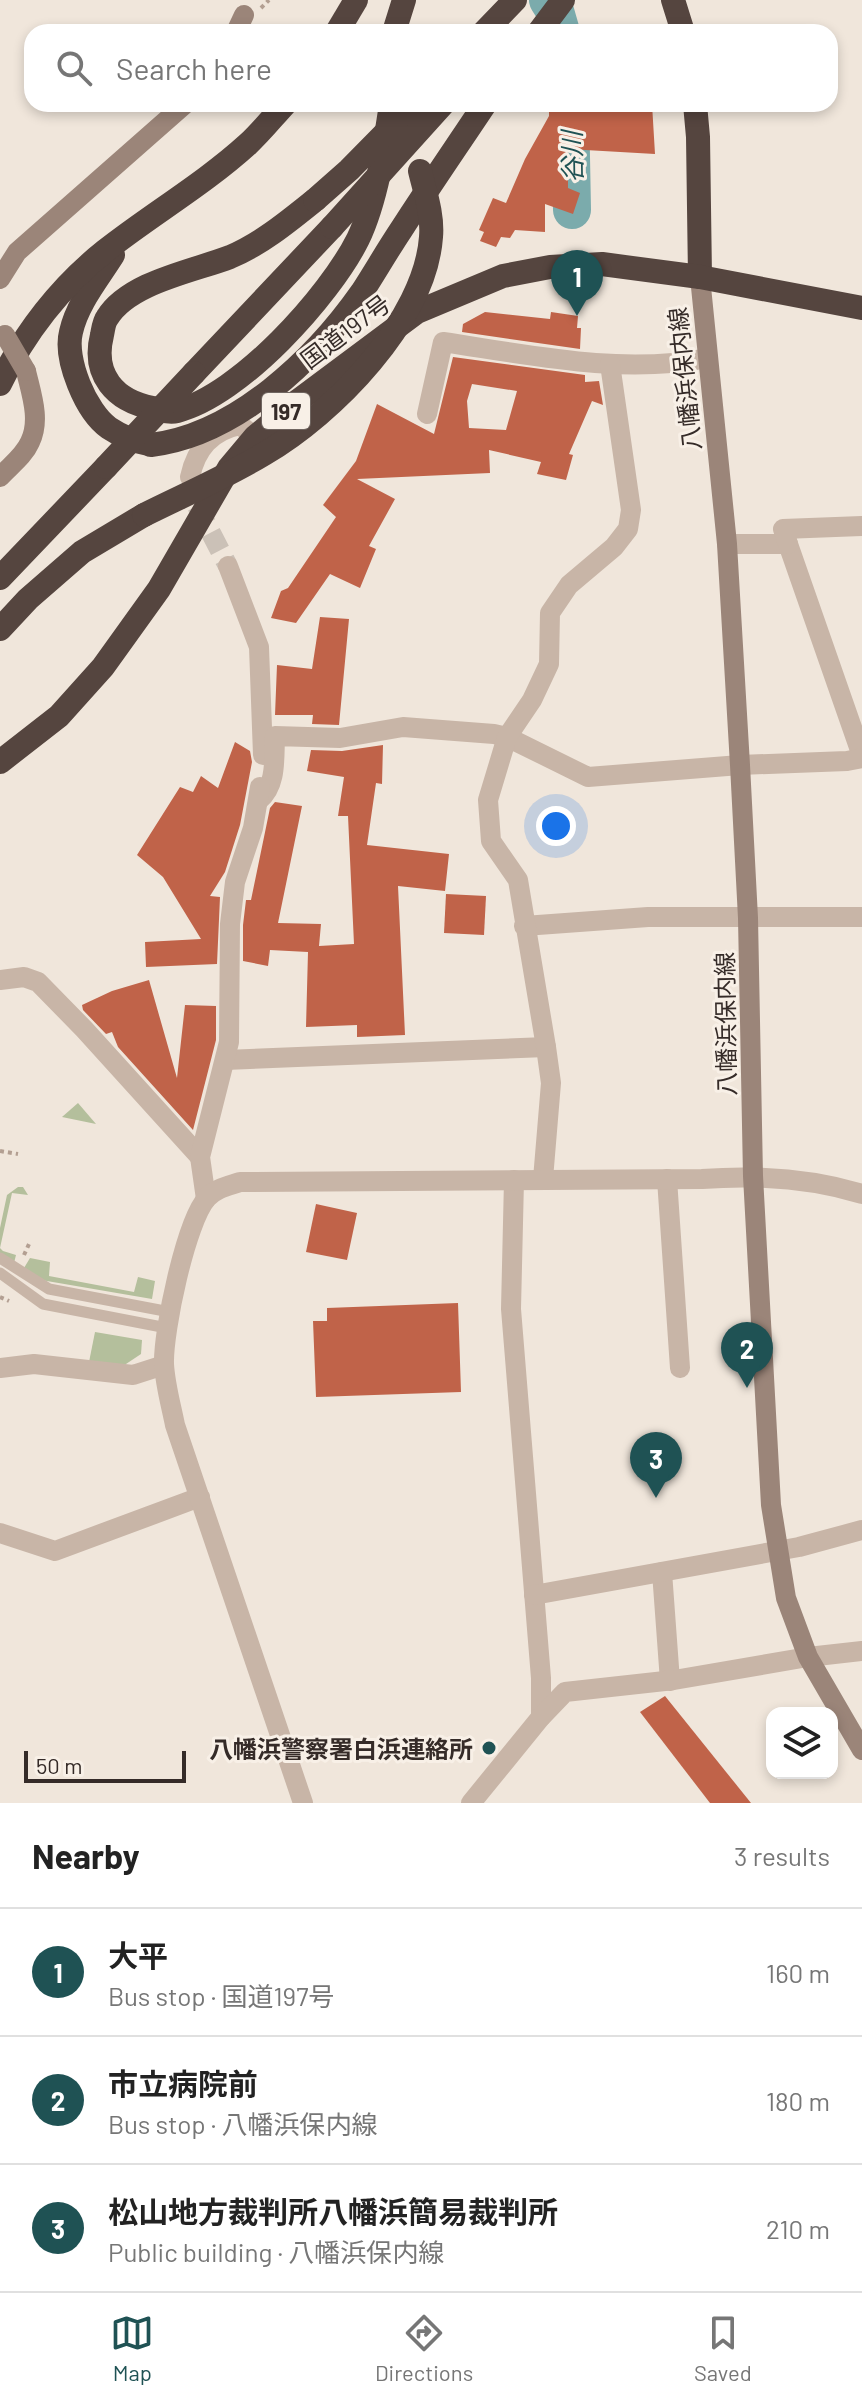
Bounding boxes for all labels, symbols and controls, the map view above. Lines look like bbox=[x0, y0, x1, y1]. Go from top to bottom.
search box bbox=[24, 24, 838, 112]
icon: search bbox=[52, 46, 96, 90]
text: Search here bbox=[116, 50, 272, 86]
water label: 谷川 bbox=[555, 128, 587, 183]
pin: 1 bbox=[551, 250, 603, 316]
street label: 国道197号 bbox=[295, 288, 395, 374]
street label: 八幡浜保内線 bbox=[662, 306, 706, 452]
road number: 197 bbox=[262, 393, 310, 429]
your location bbox=[536, 806, 576, 846]
street label: 八幡浜保内線 bbox=[709, 952, 741, 1096]
pin: 2 bbox=[721, 1322, 773, 1388]
pin: 3 bbox=[630, 1432, 682, 1498]
map controls bbox=[766, 1707, 838, 1779]
button: layers bbox=[766, 1707, 838, 1779]
place label: 八幡浜警察署白浜連絡所 bbox=[209, 1734, 473, 1763]
marker: 八幡浜警察署白浜連絡所 bbox=[480, 1739, 498, 1757]
scale bar bbox=[24, 1747, 186, 1783]
text: 50 m bbox=[36, 1752, 82, 1778]
text: Nearby bbox=[32, 1835, 140, 1876]
text: 3 results bbox=[734, 1840, 830, 1871]
text: 大平 bbox=[108, 1937, 168, 1973]
text: 1 bbox=[53, 1957, 63, 1988]
text: 160 m bbox=[766, 1957, 830, 1988]
text: Bus stop · 国道197号 bbox=[108, 1980, 334, 2011]
text: 市立病院前 bbox=[108, 2065, 258, 2101]
text: 2 bbox=[51, 2085, 65, 2116]
text: 180 m bbox=[766, 2085, 830, 2116]
text: Bus stop · 八幡浜保内線 bbox=[108, 2108, 378, 2139]
text: 松山地方裁判所八幡浜簡易裁判所 bbox=[108, 2193, 558, 2229]
text: 3 bbox=[51, 2213, 65, 2244]
text: 210 m bbox=[766, 2213, 830, 2244]
text: Public building · 八幡浜保内線 bbox=[108, 2236, 444, 2267]
tab: Map bbox=[110, 2311, 154, 2385]
tab: Directions bbox=[375, 2311, 473, 2385]
tab: Saved bbox=[694, 2311, 752, 2385]

